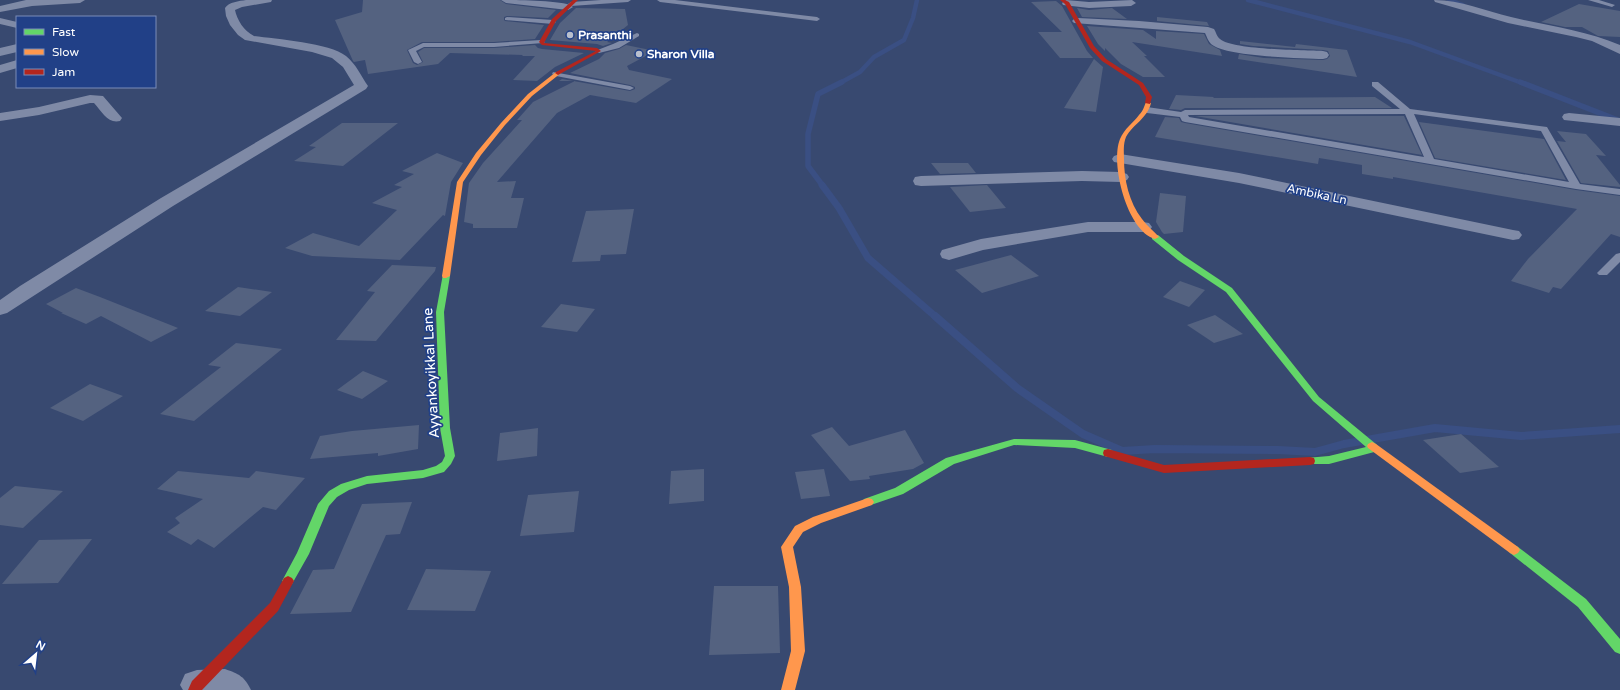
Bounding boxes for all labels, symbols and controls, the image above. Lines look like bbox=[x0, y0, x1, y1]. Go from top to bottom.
legend bbox=[16, 16, 156, 88]
text: Fast bbox=[52, 25, 76, 39]
place label: Prasanthi bbox=[578, 28, 632, 42]
marker: Prasanthi bbox=[565, 30, 575, 40]
text: Slow bbox=[52, 45, 79, 59]
place label: Sharon Villa bbox=[647, 47, 715, 61]
marker: Sharon Villa bbox=[634, 49, 644, 59]
text: Jam bbox=[52, 65, 75, 79]
street label: Ambika Ln bbox=[1286, 181, 1348, 207]
street label: Ayyankoyikkal Lane bbox=[419, 307, 443, 439]
north arrow bbox=[16, 634, 56, 674]
text: N bbox=[34, 638, 47, 653]

